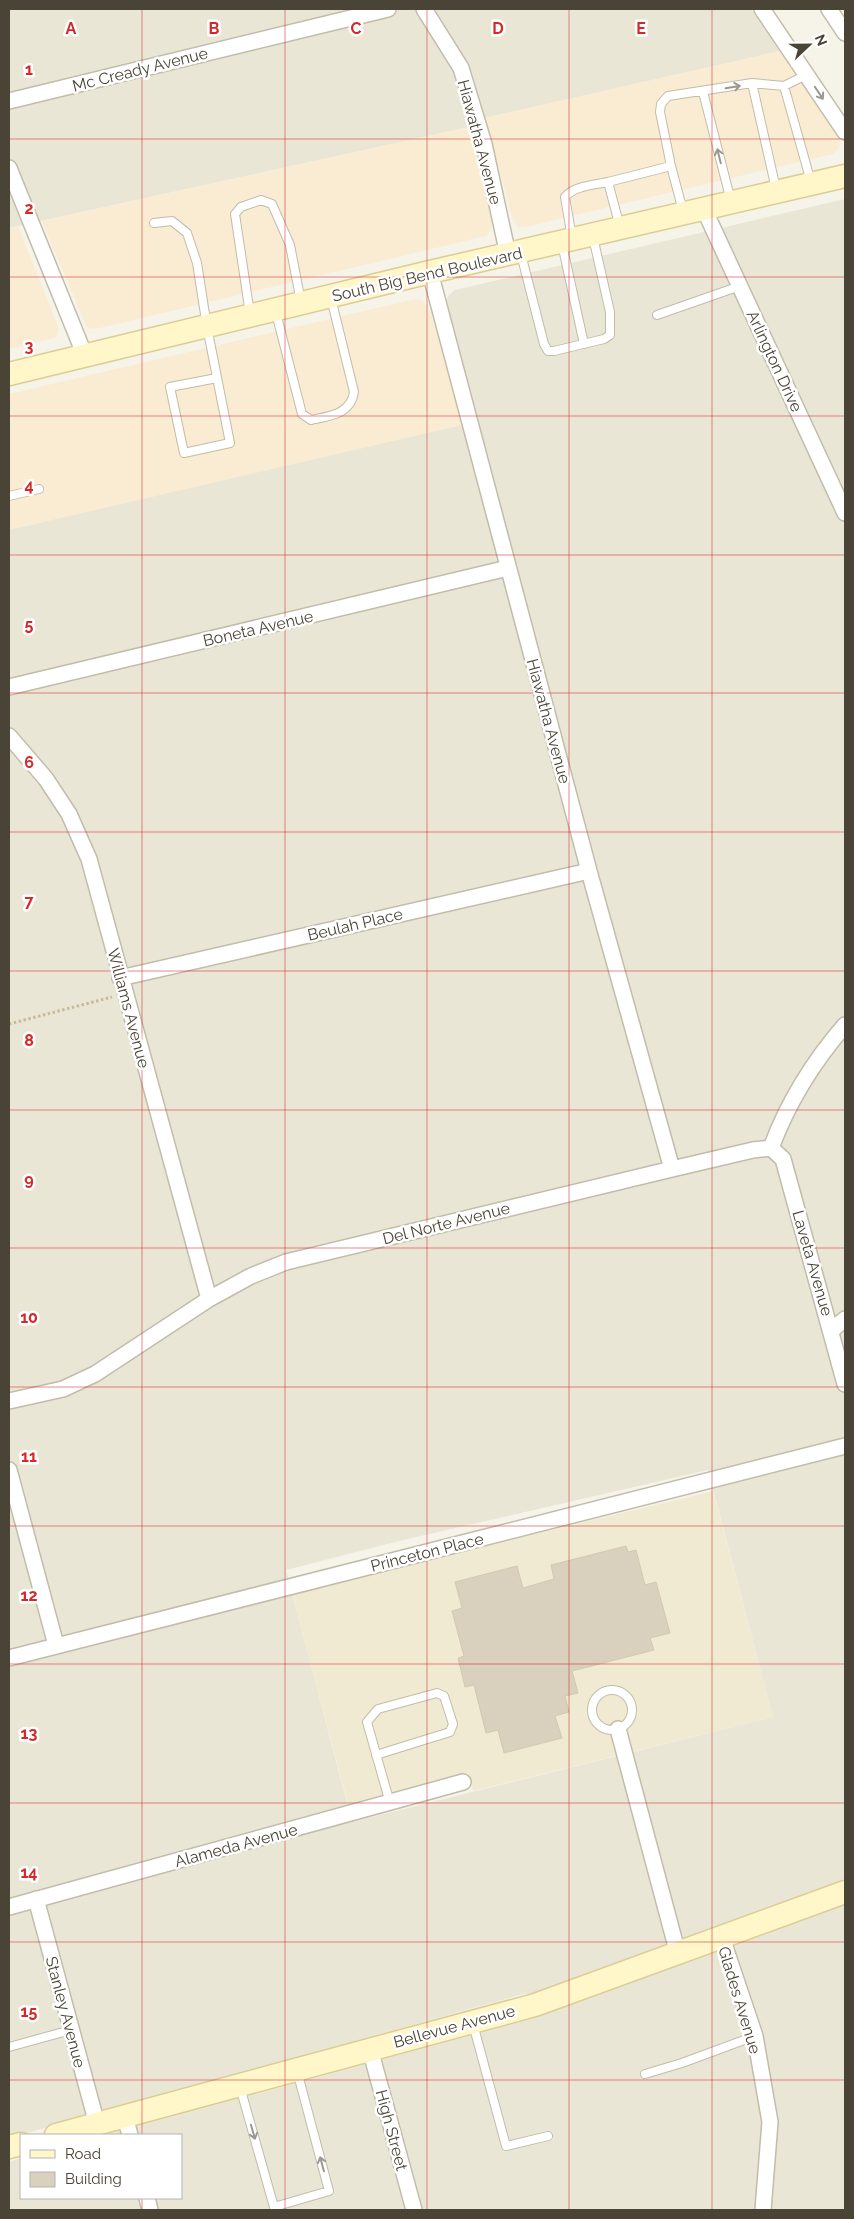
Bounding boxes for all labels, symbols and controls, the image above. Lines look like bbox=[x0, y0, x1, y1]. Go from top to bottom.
text: A bbox=[66, 19, 77, 38]
text: B bbox=[209, 19, 220, 38]
text: C bbox=[351, 19, 362, 38]
text: D bbox=[492, 19, 504, 38]
text: E bbox=[636, 19, 646, 38]
north arrow bbox=[784, 20, 834, 70]
text: N bbox=[812, 32, 830, 48]
street label: Mc Cready Avenue bbox=[70, 43, 210, 96]
text: 1 bbox=[25, 60, 33, 79]
street label: Hiawatha Avenue bbox=[454, 78, 505, 207]
one-way arrow bbox=[724, 81, 740, 91]
one-way arrow bbox=[814, 85, 824, 99]
one-way arrow bbox=[714, 148, 723, 164]
text: 2 bbox=[24, 199, 34, 218]
street label: South Big Bend Boulevard bbox=[330, 243, 524, 306]
street label: Arlington Drive bbox=[743, 307, 806, 415]
text: 3 bbox=[25, 337, 34, 356]
text: 4 bbox=[24, 476, 34, 495]
street label: Boneta Avenue bbox=[201, 607, 315, 650]
text: 5 bbox=[25, 615, 34, 634]
street label: Hiawatha Avenue bbox=[523, 657, 574, 786]
text: 6 bbox=[24, 753, 34, 772]
text: 7 bbox=[25, 892, 34, 911]
street label: Beulah Place bbox=[306, 904, 405, 945]
street label: Williams Avenue bbox=[103, 946, 154, 1070]
text: 8 bbox=[24, 1031, 34, 1050]
text: 9 bbox=[24, 1170, 34, 1189]
street label: Del Norte Avenue bbox=[381, 1198, 512, 1248]
street label: Laveta Avenue bbox=[788, 1208, 837, 1318]
text: 10 bbox=[20, 1308, 38, 1327]
text: 11 bbox=[21, 1447, 37, 1466]
street label: Princeton Place bbox=[369, 1529, 486, 1576]
text: 12 bbox=[21, 1586, 37, 1605]
text: 13 bbox=[21, 1724, 37, 1743]
street label: Alameda Avenue bbox=[173, 1820, 300, 1871]
text: 14 bbox=[20, 1863, 38, 1882]
street label: Glades Avenue bbox=[714, 1944, 765, 2056]
street label: Stanley Avenue bbox=[42, 1954, 90, 2070]
street label: Bellevue Avenue bbox=[391, 2001, 517, 2052]
text: 15 bbox=[21, 2002, 38, 2021]
street label: High Street bbox=[372, 2088, 412, 2173]
one-way arrow bbox=[248, 2124, 258, 2140]
legend bbox=[20, 2134, 182, 2199]
text: Road bbox=[65, 2145, 101, 2163]
one-way arrow bbox=[317, 2157, 326, 2173]
text: Building bbox=[65, 2170, 122, 2188]

